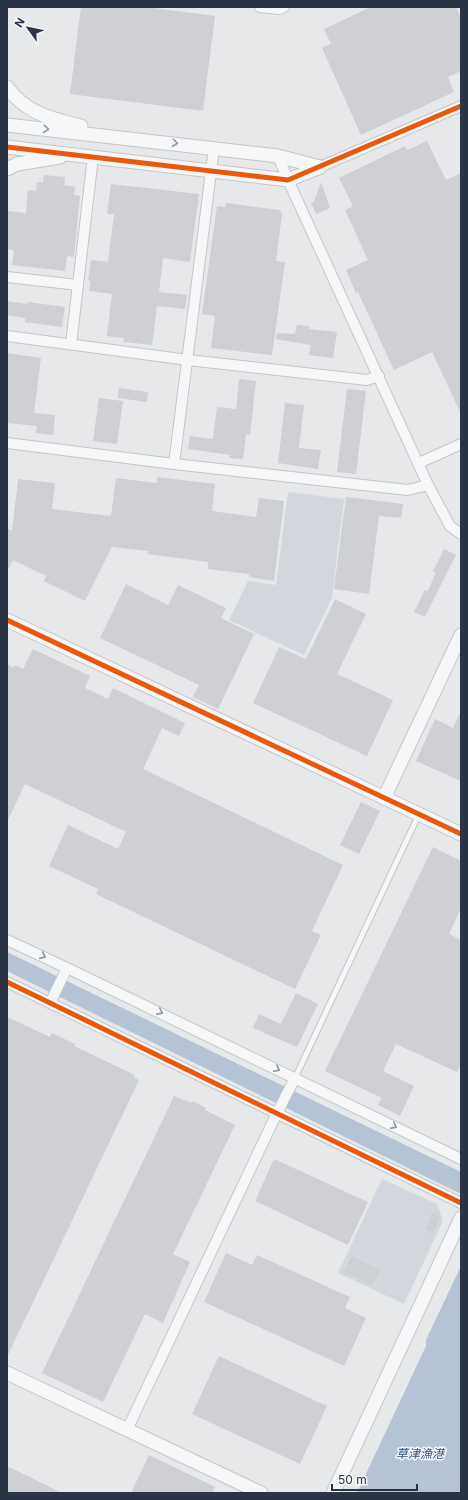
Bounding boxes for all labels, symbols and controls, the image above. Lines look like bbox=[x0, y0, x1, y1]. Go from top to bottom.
north arrow bbox=[8, 8, 48, 48]
text: N bbox=[11, 15, 28, 30]
one-way arrow bbox=[43, 124, 49, 133]
one-way arrow bbox=[172, 138, 178, 147]
one-way arrow bbox=[38, 951, 46, 959]
one-way arrow bbox=[156, 1007, 163, 1015]
one-way arrow bbox=[273, 1064, 280, 1072]
one-way arrow bbox=[389, 1121, 397, 1129]
water label: 草津漁港 bbox=[396, 1446, 446, 1461]
scale bar bbox=[332, 1466, 417, 1492]
text: 50 m bbox=[338, 1472, 367, 1487]

